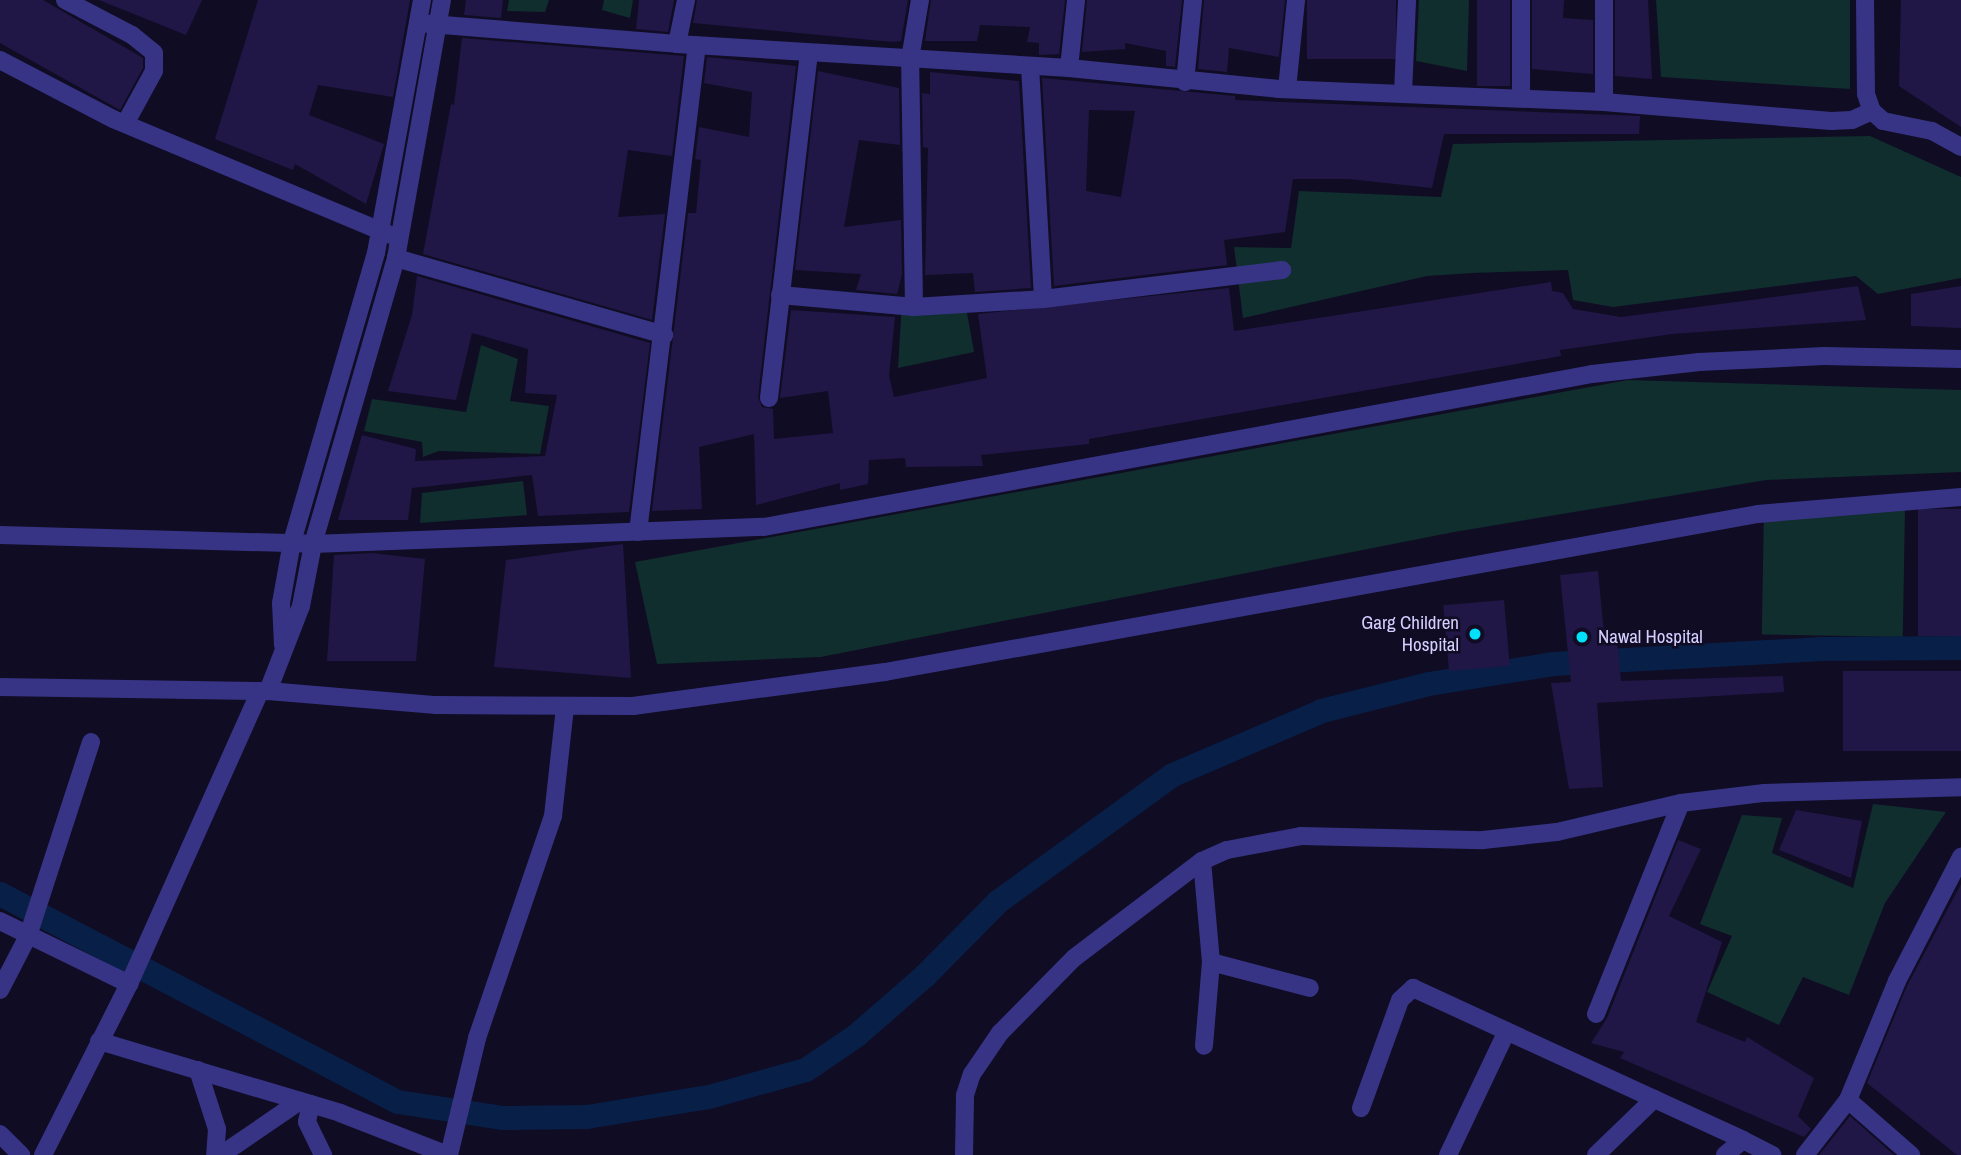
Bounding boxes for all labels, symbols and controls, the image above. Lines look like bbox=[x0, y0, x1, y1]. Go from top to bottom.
place label: Garg Children Hospital bbox=[1361, 612, 1459, 656]
marker: Garg Children Hospital bbox=[1465, 624, 1485, 644]
place label: Nawal Hospital bbox=[1598, 626, 1703, 648]
marker: Nawal Hospital bbox=[1572, 627, 1592, 647]

